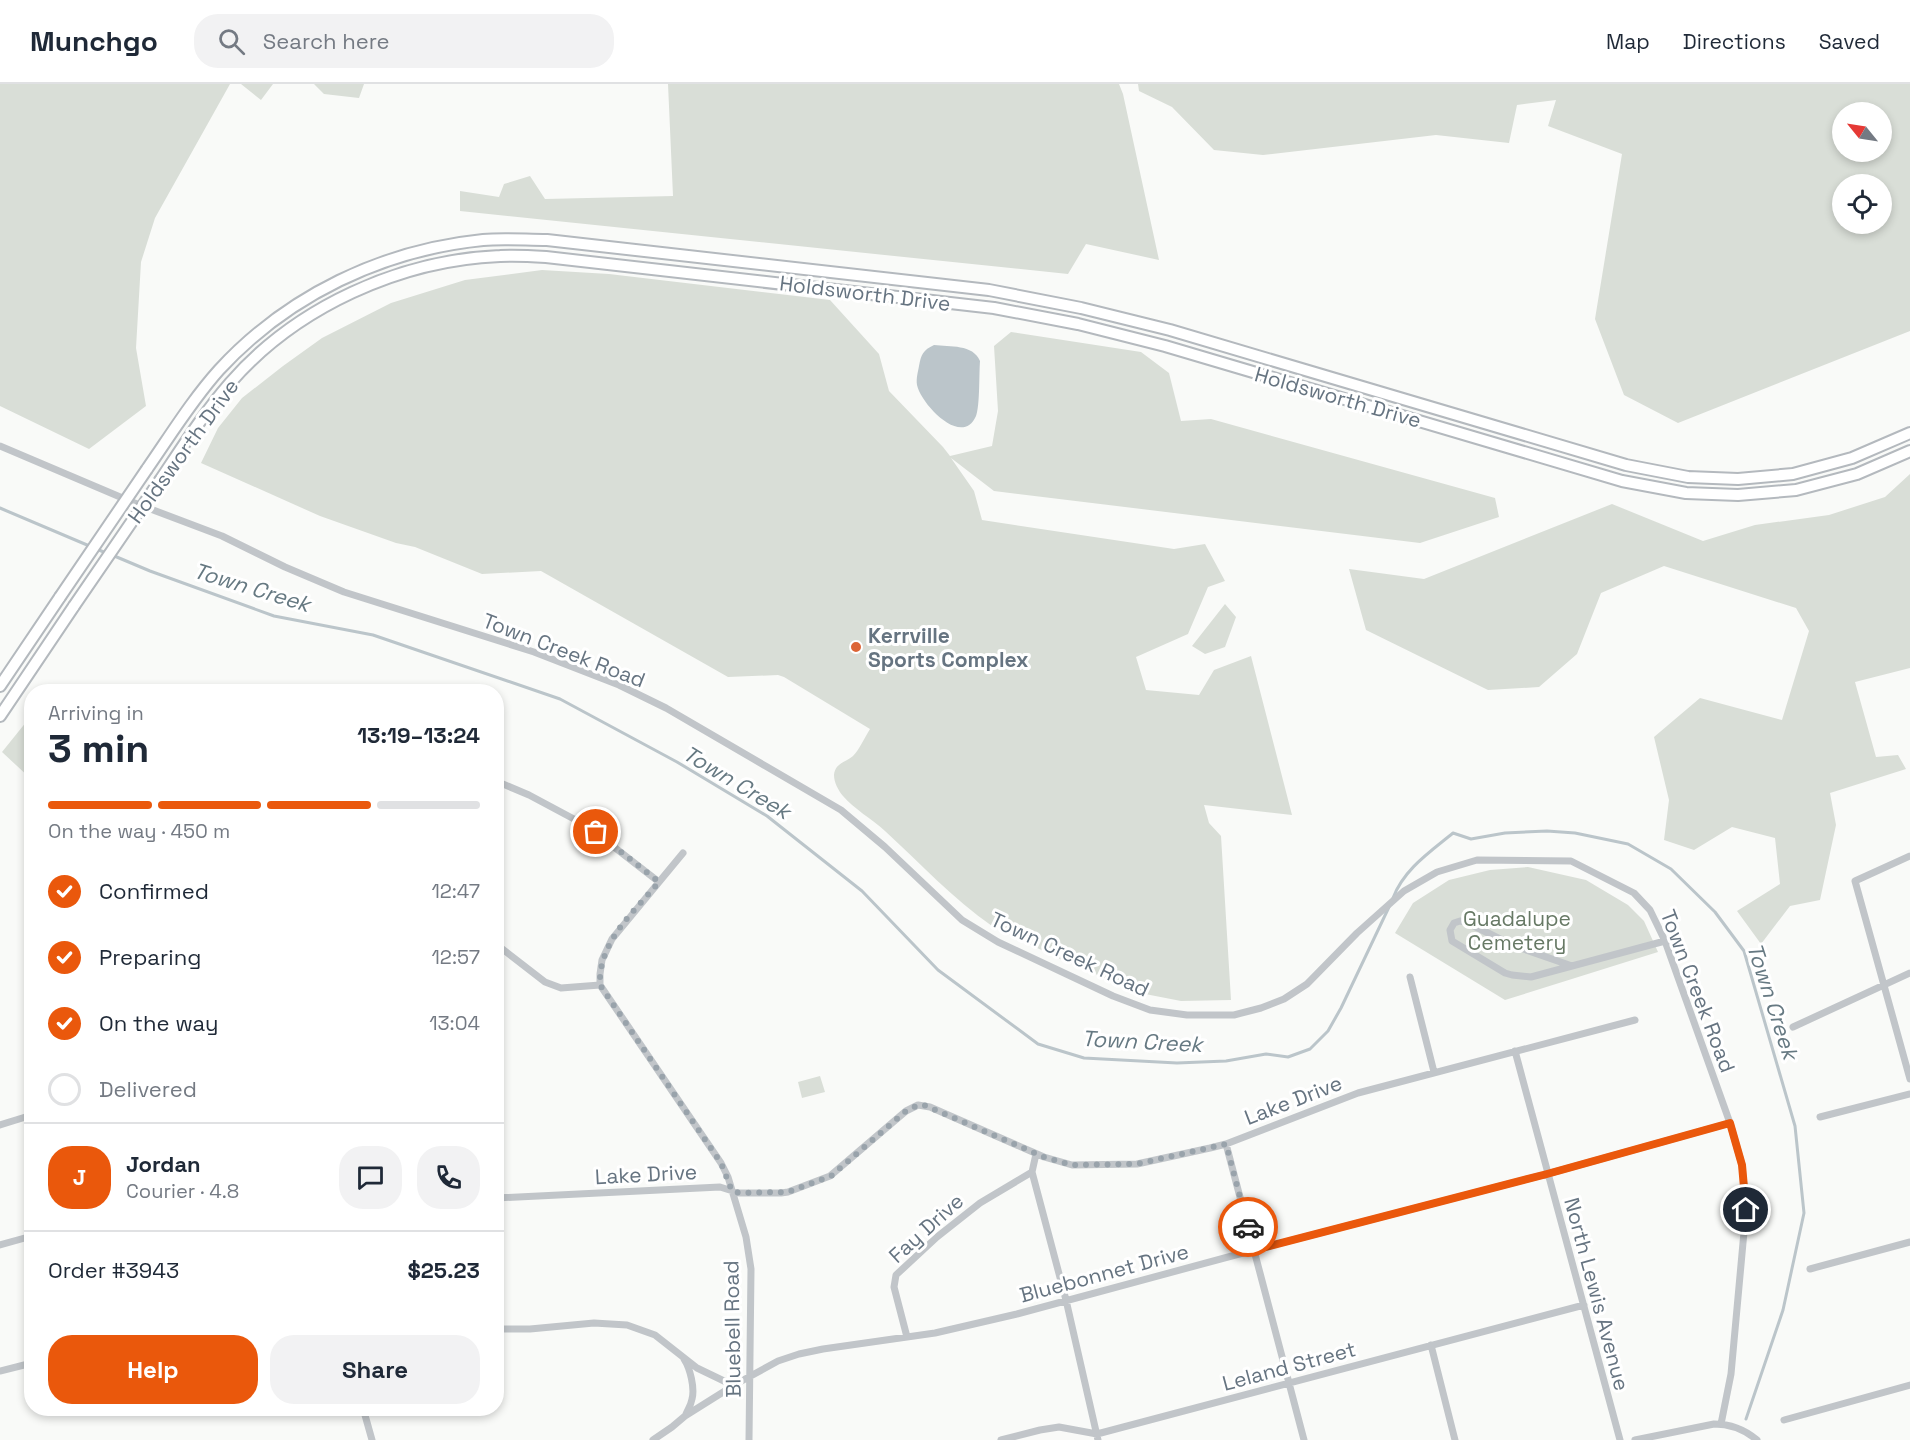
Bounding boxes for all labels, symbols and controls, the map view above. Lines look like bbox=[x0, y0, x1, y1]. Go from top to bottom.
search box bbox=[194, 14, 614, 68]
text: Munchgo bbox=[30, 23, 158, 59]
icon: search bbox=[215, 25, 248, 58]
text: Search here bbox=[263, 27, 390, 55]
text: Map bbox=[1606, 28, 1650, 55]
text: Directions bbox=[1683, 28, 1786, 55]
text: Saved bbox=[1819, 28, 1880, 55]
north arrow bbox=[1832, 102, 1892, 162]
map controls bbox=[1832, 102, 1892, 234]
button: locate bbox=[1832, 174, 1892, 234]
street label: Holdsworth Drive bbox=[778, 269, 952, 317]
street label: Holdsworth Drive bbox=[1252, 360, 1424, 434]
street label: Holdsworth Drive bbox=[122, 373, 244, 529]
water label: Town Creek bbox=[190, 556, 316, 619]
street label: Town Creek Road bbox=[479, 607, 649, 693]
place label: Kerrville Sports Complex bbox=[868, 622, 1028, 673]
marker: Kerrville Sports Complex bbox=[849, 640, 863, 654]
text: Arriving in bbox=[48, 700, 144, 726]
text: 13:19–13:24 bbox=[357, 721, 480, 749]
text: 3 min bbox=[48, 724, 149, 773]
water label: Town Creek bbox=[678, 739, 798, 826]
pin bbox=[570, 806, 621, 857]
icon: bag bbox=[579, 815, 612, 848]
text: On the way · 450 m bbox=[48, 818, 230, 844]
icon: check bbox=[48, 875, 81, 908]
text: Confirmed bbox=[99, 877, 209, 905]
text: 12:47 bbox=[431, 878, 480, 904]
street label: Town Creek Road bbox=[986, 905, 1154, 1003]
park label: Guadalupe Cemetery bbox=[1463, 905, 1571, 956]
street label: Town Creek Road bbox=[1655, 906, 1741, 1076]
water label: Town Creek bbox=[1741, 939, 1806, 1065]
icon: check bbox=[48, 941, 81, 974]
text: Preparing bbox=[99, 943, 201, 971]
text: 12:57 bbox=[432, 944, 480, 970]
icon: check bbox=[48, 1007, 81, 1040]
text: On the way bbox=[99, 1009, 218, 1037]
text: 13:04 bbox=[429, 1010, 480, 1036]
water label: Town Creek bbox=[1081, 1024, 1205, 1058]
street label: Lake Drive bbox=[1240, 1069, 1346, 1131]
text: Delivered bbox=[99, 1075, 197, 1103]
button: chat bbox=[339, 1146, 402, 1209]
button: phone bbox=[417, 1146, 480, 1209]
text: Jordan bbox=[126, 1150, 201, 1178]
street label: Lake Drive bbox=[594, 1158, 698, 1190]
text: J bbox=[73, 1163, 86, 1191]
text: Courier · 4.8 bbox=[126, 1178, 239, 1204]
pin bbox=[1720, 1184, 1771, 1235]
street label: Fay Drive bbox=[883, 1187, 969, 1269]
icon: home bbox=[1729, 1193, 1762, 1226]
street label: North Lewis Avenue bbox=[1558, 1195, 1636, 1393]
courier bbox=[1218, 1197, 1278, 1257]
icon: car bbox=[1232, 1211, 1265, 1244]
street label: Bluebonnet Drive bbox=[1016, 1237, 1192, 1309]
text: Order #3943 bbox=[48, 1256, 179, 1284]
text: $25.23 bbox=[407, 1256, 480, 1284]
street label: Bluebell Road bbox=[717, 1260, 747, 1398]
button: Help bbox=[48, 1335, 258, 1404]
button: Share bbox=[270, 1335, 480, 1404]
street label: Leland Street bbox=[1219, 1335, 1359, 1397]

